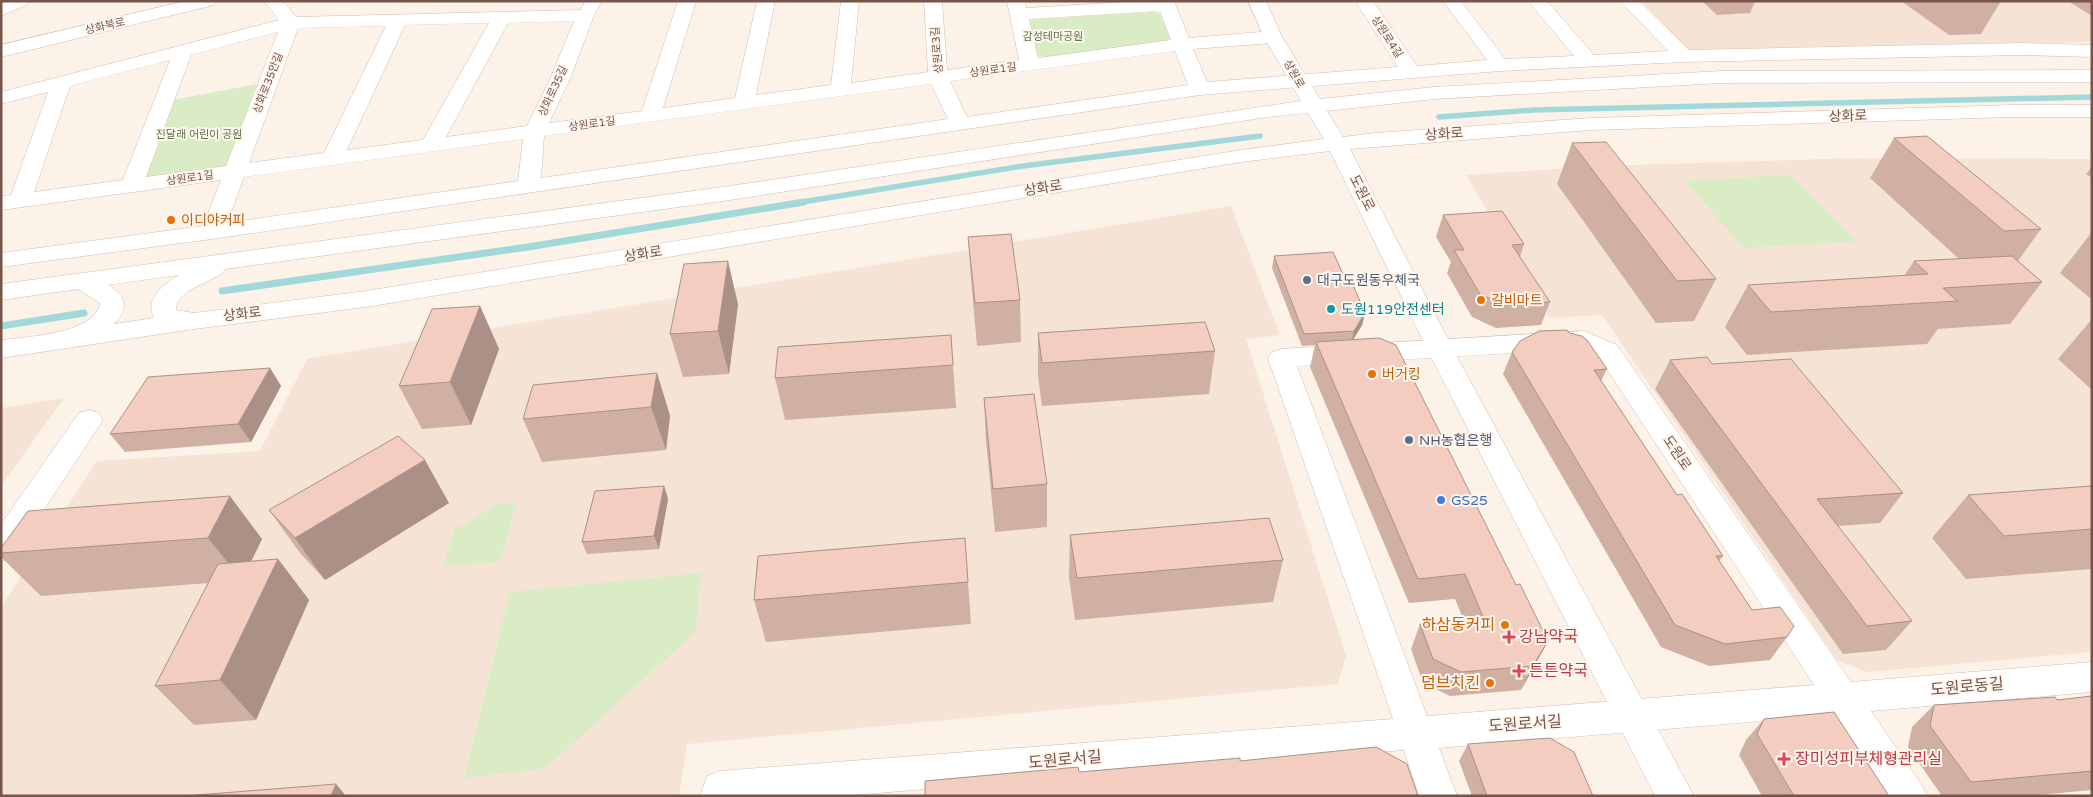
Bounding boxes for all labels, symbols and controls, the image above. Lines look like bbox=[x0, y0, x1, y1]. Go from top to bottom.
street label: 상원로4길 bbox=[1369, 14, 1405, 60]
street label: 상화북로 bbox=[84, 15, 126, 37]
street label: 상원로3길 bbox=[928, 26, 946, 74]
park label: 감성테마공원 bbox=[1023, 30, 1083, 43]
street label: 상화로35안길 bbox=[250, 51, 286, 115]
street label: 상원로 bbox=[1281, 58, 1307, 90]
street label: 상원로1길 bbox=[969, 60, 1017, 80]
street label: 상화로35길 bbox=[536, 64, 570, 118]
street label: 상화로 bbox=[1828, 107, 1868, 125]
street label: 상원로1길 bbox=[568, 114, 616, 134]
street label: 상화로 bbox=[1424, 124, 1464, 144]
park label: 진달래 어린이 공원 bbox=[156, 128, 242, 141]
street label: 상원로1길 bbox=[166, 168, 214, 188]
street label: 도원로 bbox=[1346, 172, 1378, 214]
street label: 상화로 bbox=[1023, 177, 1064, 199]
place label: 이디야커피 bbox=[181, 212, 245, 229]
marker: 이디야커피 bbox=[165, 214, 177, 226]
street label: 상화로 bbox=[623, 243, 664, 265]
place label: 대구도원동우체국 bbox=[1317, 272, 1420, 289]
marker: 대구도원동우체국 bbox=[1301, 274, 1313, 286]
place label: 갈비마트 bbox=[1491, 292, 1543, 309]
marker: 갈비마트 bbox=[1475, 294, 1487, 306]
place label: 도원119안전센터 bbox=[1341, 301, 1445, 318]
street label: 상화로 bbox=[222, 303, 262, 325]
marker: 도원119안전센터 bbox=[1325, 303, 1337, 315]
place label: 버거킹 bbox=[1382, 366, 1421, 383]
marker: 버거킹 bbox=[1366, 368, 1378, 380]
place label: NH농협은행 bbox=[1419, 432, 1492, 449]
street label: 도원로 bbox=[1659, 432, 1695, 474]
marker: NH농협은행 bbox=[1403, 434, 1415, 446]
place label: GS25 bbox=[1451, 492, 1488, 509]
marker: GS25 bbox=[1435, 494, 1447, 506]
place label: 하삼동커피 bbox=[1421, 615, 1495, 635]
marker: 하삼동커피 bbox=[1499, 619, 1511, 631]
place label: 강남약국 bbox=[1519, 627, 1578, 647]
marker: 강남약국 bbox=[1503, 631, 1515, 643]
place label: 튼튼약국 bbox=[1529, 661, 1588, 681]
marker: 튼튼약국 bbox=[1513, 665, 1525, 677]
place label: 덤브치킨 bbox=[1421, 673, 1480, 693]
street label: 도원로동길 bbox=[1929, 674, 2005, 700]
marker: 덤브치킨 bbox=[1484, 677, 1496, 689]
street label: 도원로서길 bbox=[1488, 711, 1562, 737]
street label: 도원로서길 bbox=[1027, 747, 1103, 773]
place label: 장미성피부체형관리실 bbox=[1795, 749, 1942, 769]
marker: 장미성피부체형관리실 bbox=[1777, 752, 1791, 766]

